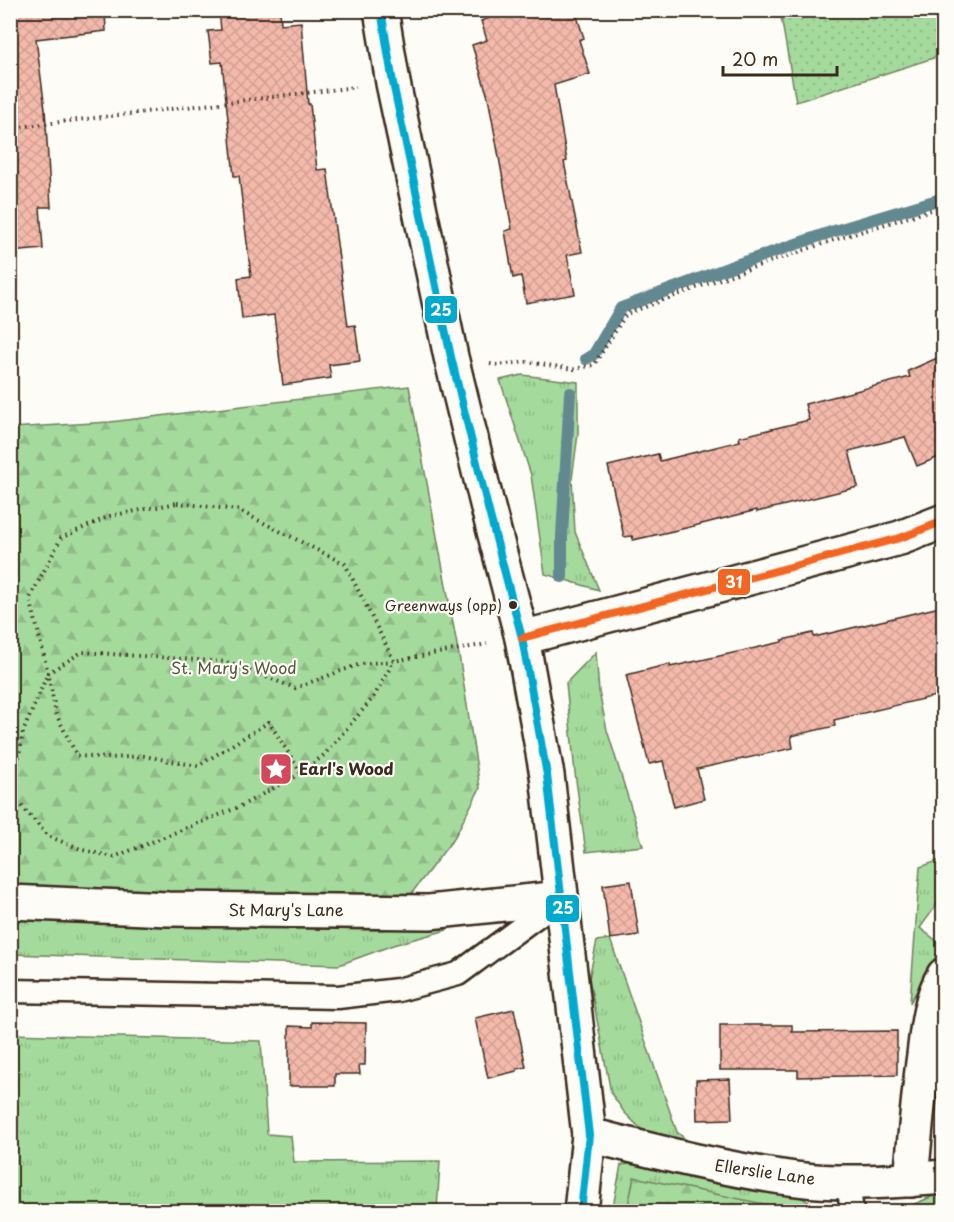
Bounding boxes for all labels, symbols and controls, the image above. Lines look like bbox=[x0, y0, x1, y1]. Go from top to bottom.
scale bar bbox=[723, 39, 837, 77]
text: 20 m bbox=[732, 45, 778, 72]
line badge: 25 bbox=[424, 295, 458, 324]
text: 25 bbox=[430, 297, 452, 321]
line badge: 31 bbox=[717, 568, 751, 596]
text: 31 bbox=[725, 569, 743, 593]
place label: Greenways (opp) bbox=[385, 595, 502, 616]
marker: Greenways (opp) bbox=[507, 599, 519, 611]
park label: St. Mary's Wood bbox=[171, 655, 297, 679]
place icon: Earl's Wood bbox=[258, 751, 294, 787]
place label: Earl's Wood bbox=[299, 756, 394, 780]
line badge: 25 bbox=[545, 894, 580, 923]
text: 25 bbox=[552, 895, 574, 919]
street label: St Mary's Lane bbox=[228, 897, 344, 921]
street label: Ellerslie Lane bbox=[713, 1152, 817, 1190]

